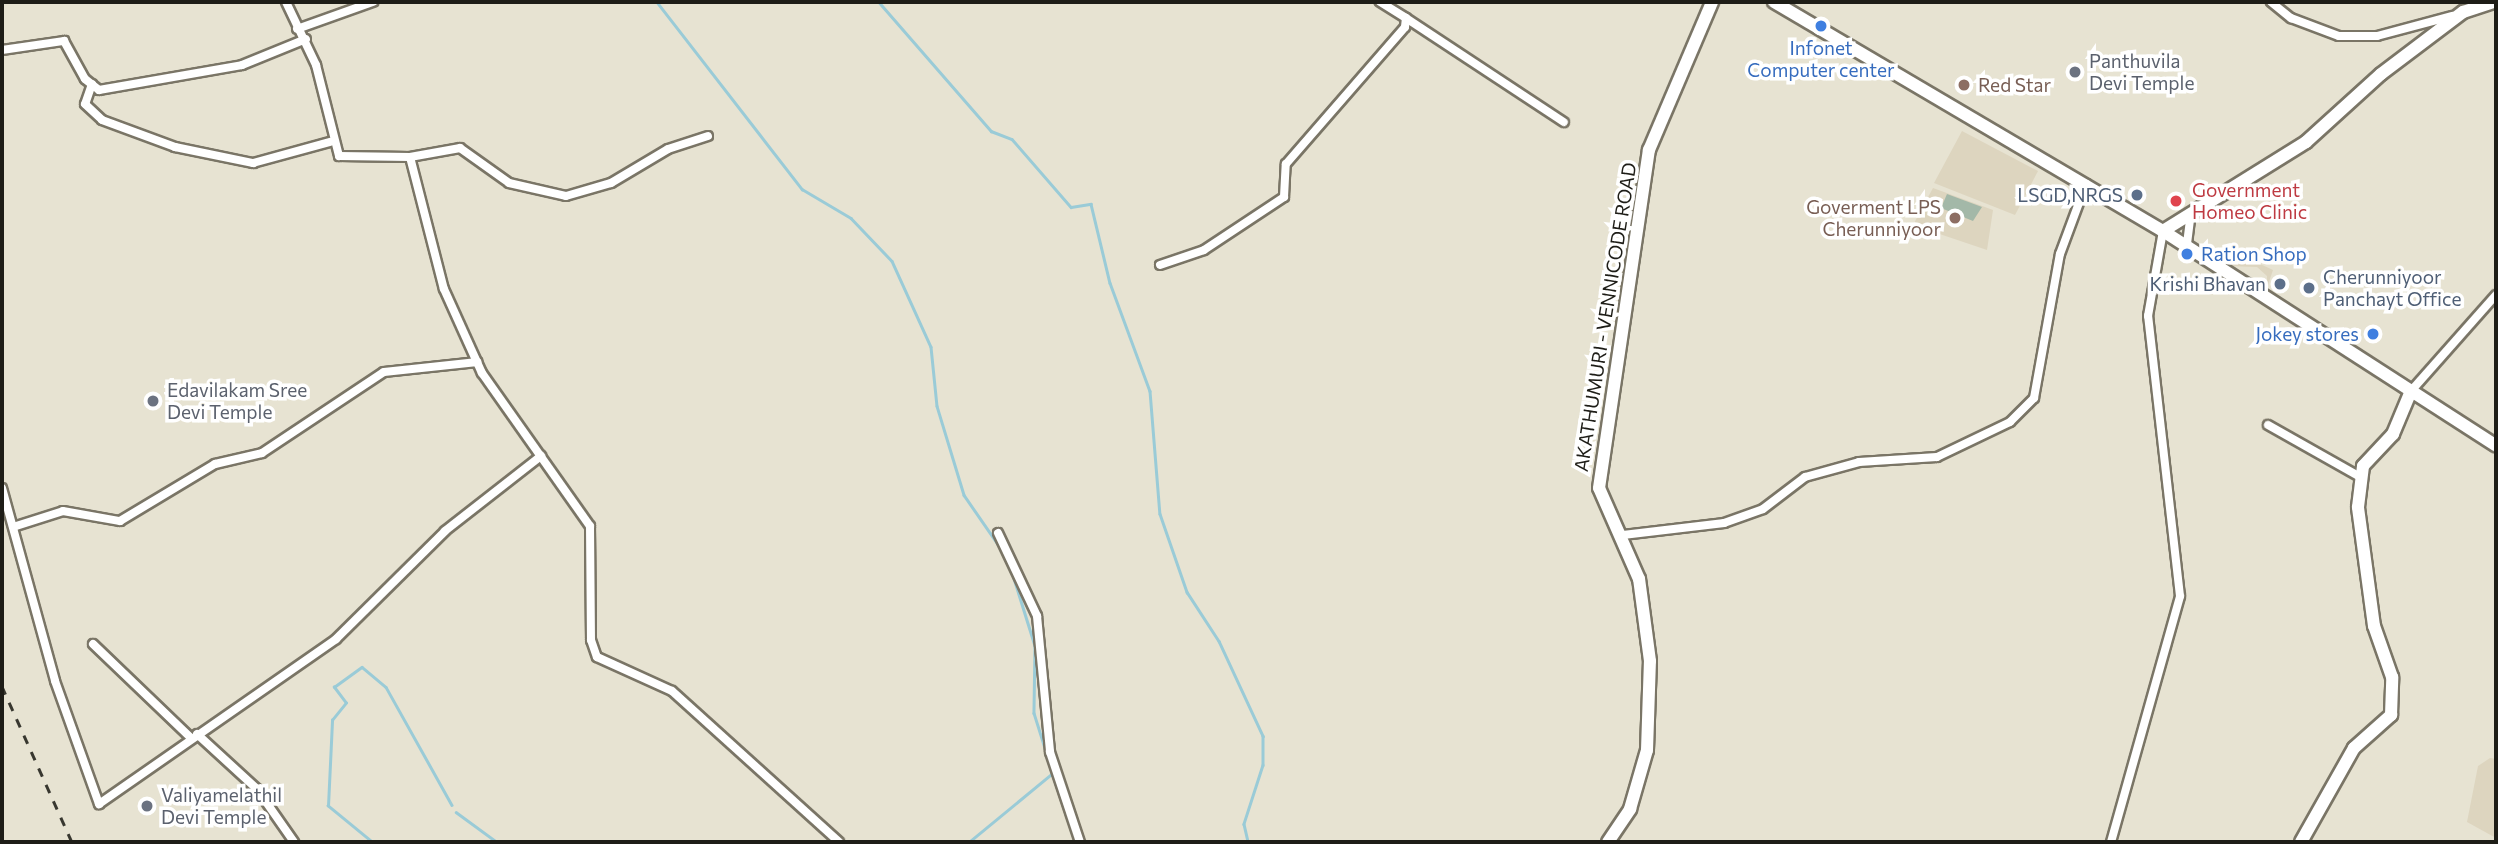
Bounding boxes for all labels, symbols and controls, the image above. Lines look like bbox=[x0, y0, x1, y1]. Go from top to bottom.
marker: Infonet Computer center bbox=[1813, 18, 1829, 34]
place label: Infonet Computer center bbox=[1747, 37, 1895, 81]
place label: Panthuvila Devi Temple bbox=[2089, 50, 2194, 94]
marker: Panthuvila Devi Temple bbox=[2067, 64, 2083, 80]
place label: Red Star bbox=[1978, 74, 2051, 96]
marker: Red Star bbox=[1956, 77, 1972, 93]
street label: AKATHUMURI - VENNICODE ROAD bbox=[1569, 161, 1641, 473]
place label: Government Homeo Clinic bbox=[2192, 179, 2307, 223]
place label: LSGD,NRGS bbox=[2017, 184, 2123, 206]
marker: LSGD,NRGS bbox=[2129, 187, 2145, 203]
marker: Government Homeo Clinic bbox=[2166, 191, 2186, 211]
place label: Goverment LPS Cherunniyoor bbox=[1806, 196, 1941, 240]
marker: Goverment LPS Cherunniyoor bbox=[1947, 210, 1963, 226]
place label: Ration Shop bbox=[2201, 243, 2307, 265]
marker: Ration Shop bbox=[2179, 246, 2195, 262]
place label: Cherunniyoor Panchayt Office bbox=[2323, 266, 2461, 310]
place label: Krishi Bhavan bbox=[2149, 273, 2266, 295]
marker: Krishi Bhavan bbox=[2272, 276, 2288, 292]
marker: Cherunniyoor Panchayt Office bbox=[2301, 280, 2317, 296]
place label: Jokey stores bbox=[2255, 323, 2359, 345]
marker: Jokey stores bbox=[2365, 326, 2381, 342]
place label: Edavilakam Sree Devi Temple bbox=[167, 379, 307, 423]
marker: Edavilakam Sree Devi Temple bbox=[145, 393, 161, 409]
place label: Valiyamelathil Devi Temple bbox=[161, 784, 282, 828]
marker: Valiyamelathil Devi Temple bbox=[139, 798, 155, 814]

